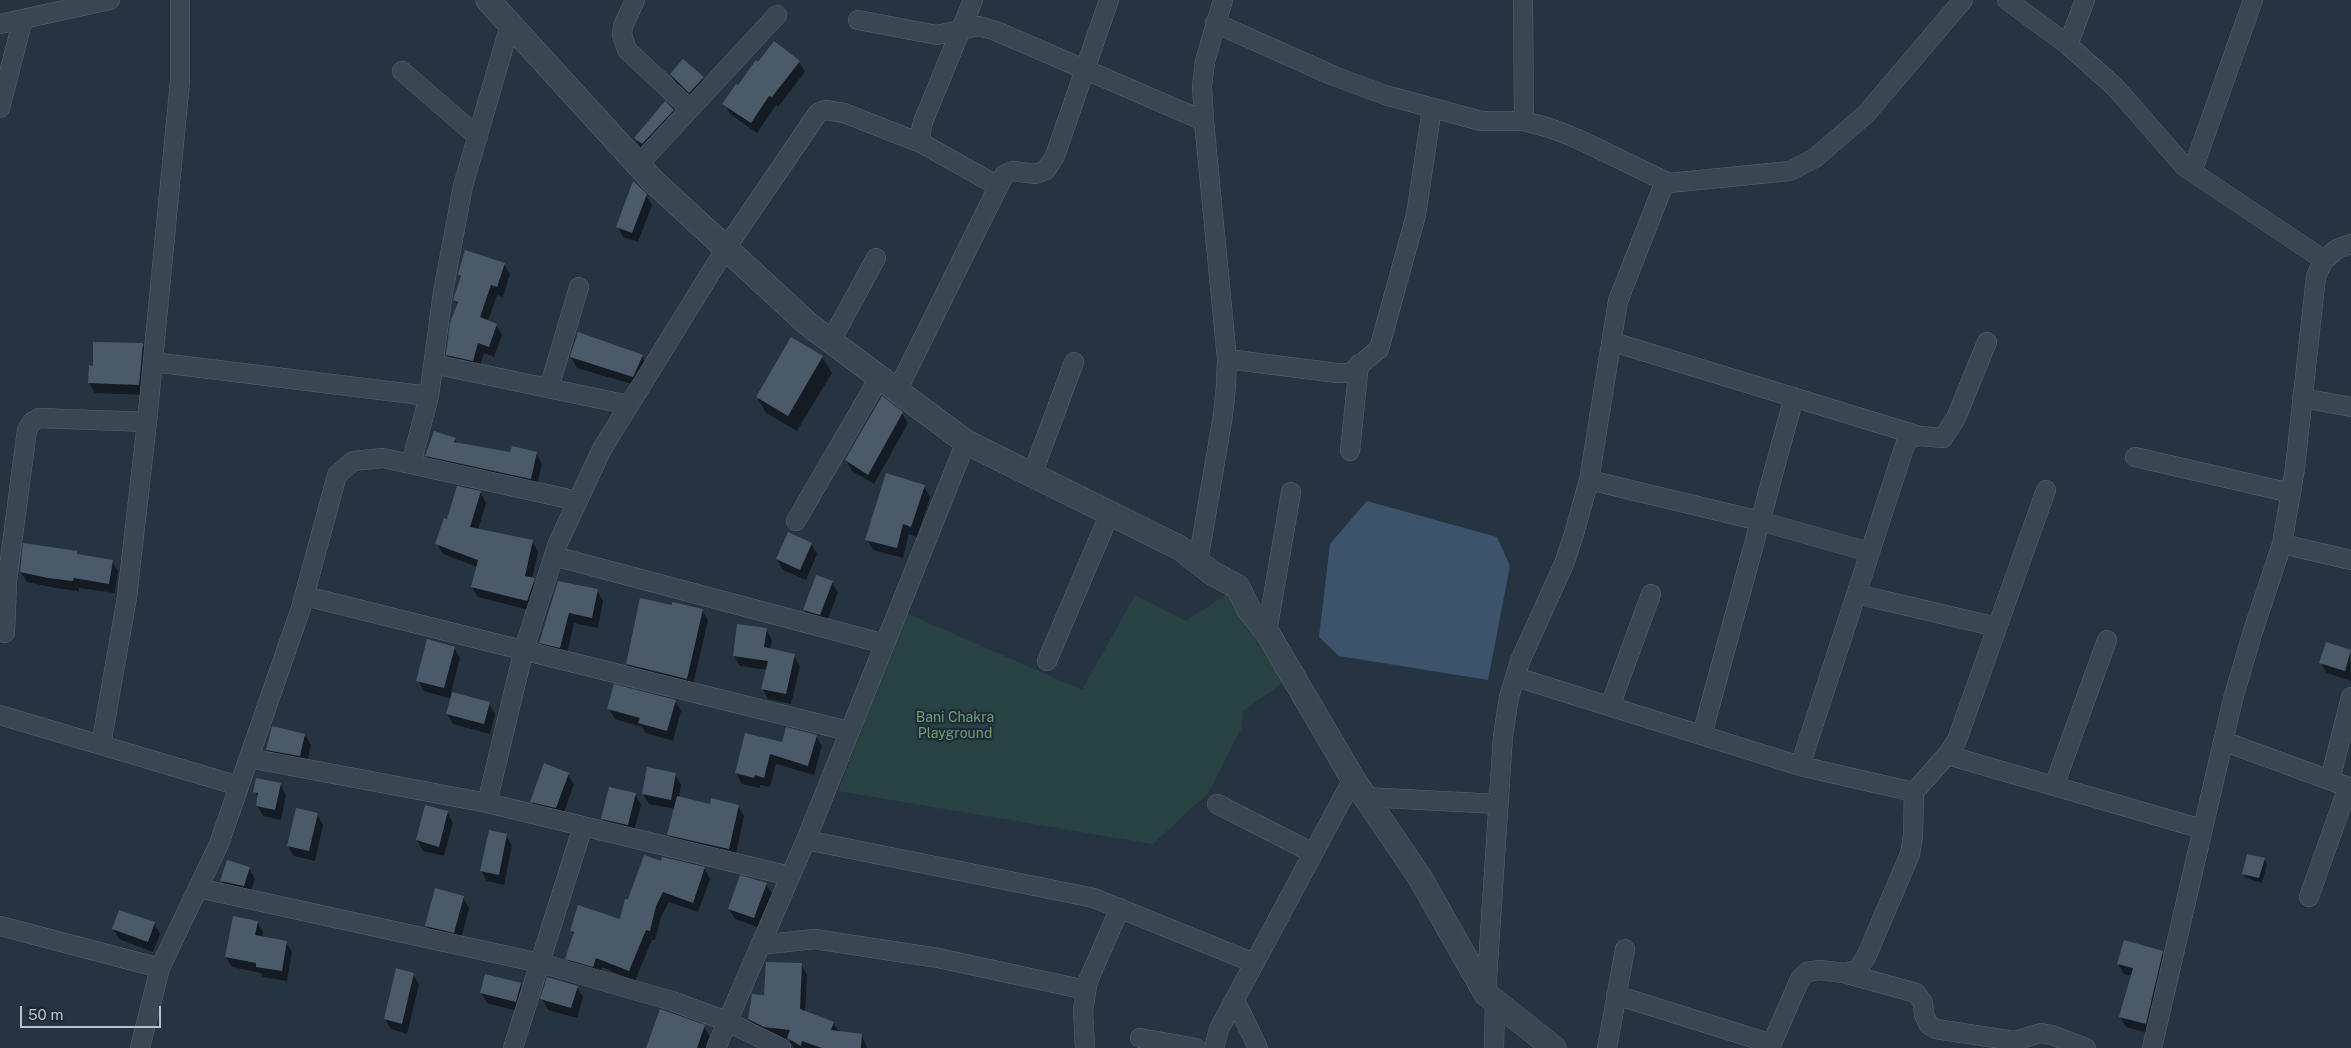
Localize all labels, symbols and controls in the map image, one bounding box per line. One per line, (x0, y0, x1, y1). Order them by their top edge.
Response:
park label: Bani Chakra Playground (916, 710, 994, 742)
scale bar (22, 996, 164, 1028)
text: 50 m (28, 1006, 63, 1023)

